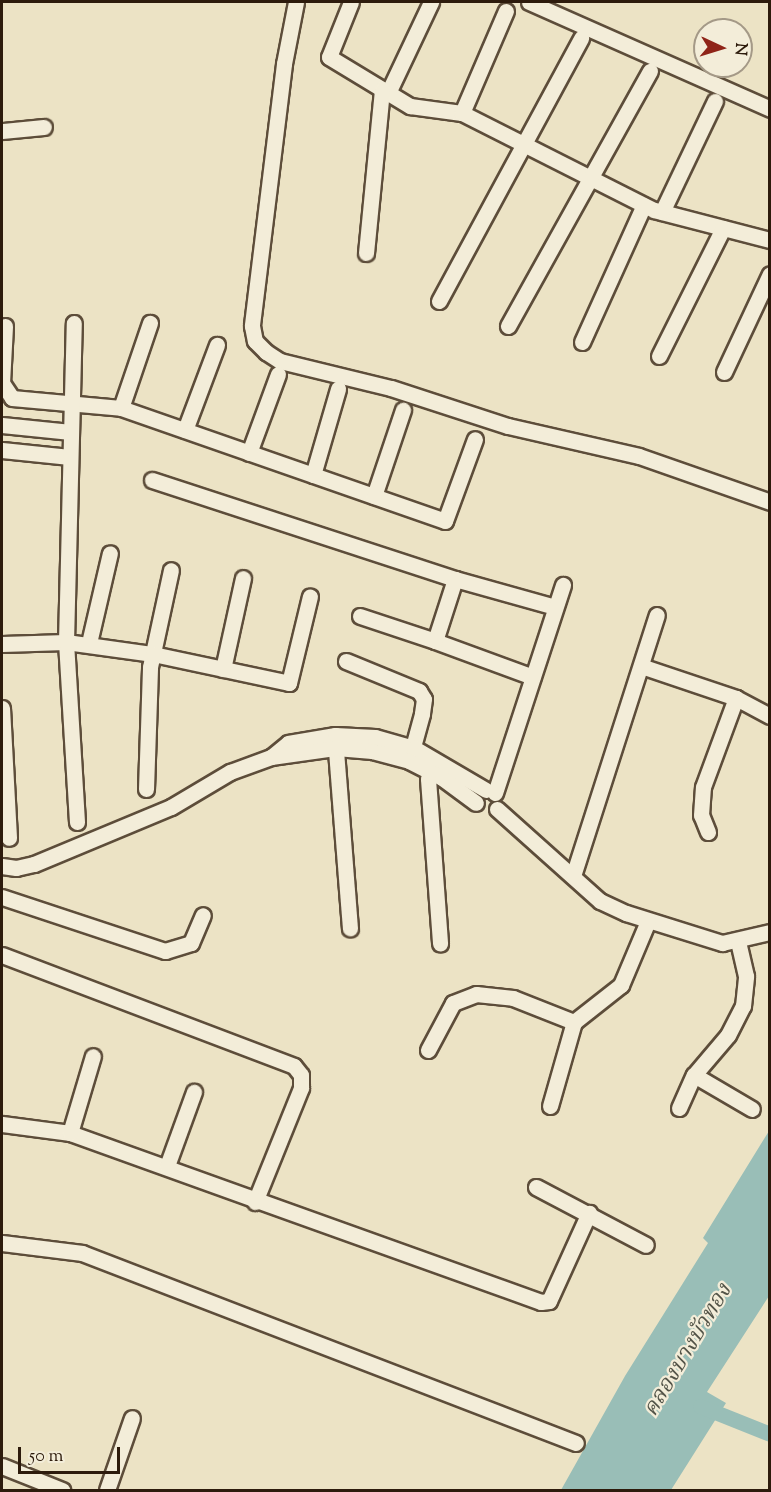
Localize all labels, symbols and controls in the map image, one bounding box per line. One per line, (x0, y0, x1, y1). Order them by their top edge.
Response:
north arrow (693, 18, 753, 78)
text: N (728, 42, 751, 56)
water label: คลองบางบัวทอง (639, 1280, 739, 1422)
scale bar (21, 1435, 123, 1473)
text: 50 m (29, 1444, 63, 1470)

